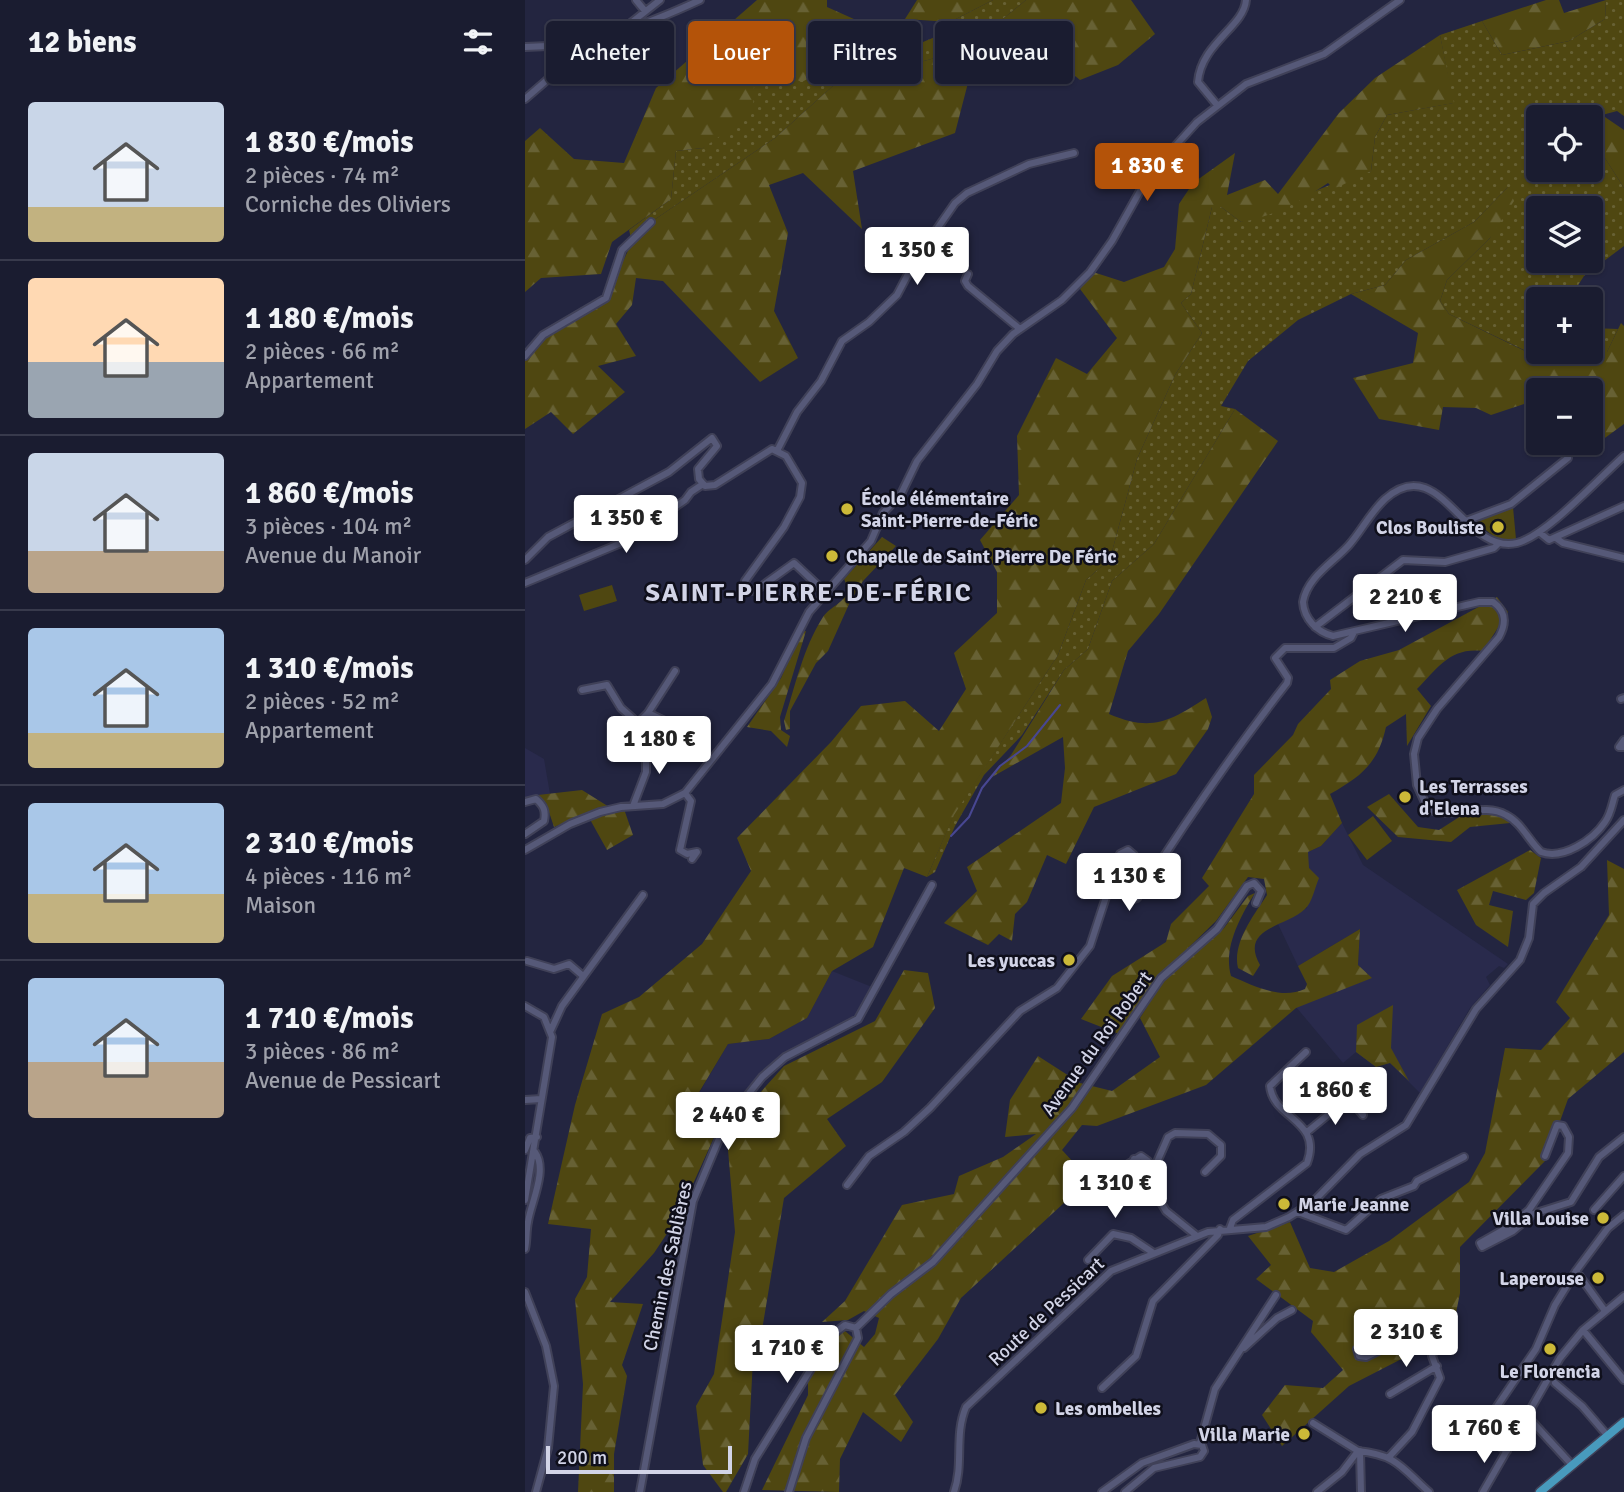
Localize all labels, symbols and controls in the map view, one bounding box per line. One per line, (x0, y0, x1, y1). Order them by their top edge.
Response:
chip: Acheter (546, 21, 674, 84)
chip: Louer (688, 21, 794, 84)
chip: Filtres (808, 21, 921, 84)
chip: Nouveau (935, 21, 1073, 84)
icon: filters (459, 23, 497, 61)
text: 12 biens (28, 24, 137, 61)
map controls (1526, 105, 1603, 455)
button: locate (1526, 105, 1603, 182)
text: 1 830 €/mois (245, 124, 414, 161)
icon: home (84, 130, 168, 214)
pin: 1 830 € (1082, 144, 1212, 203)
text: 1 830 € (1111, 151, 1183, 180)
text: 2 pièces · 74 m² (245, 161, 400, 190)
text: Corniche des Oliviers (245, 190, 451, 219)
button: layers (1526, 196, 1603, 273)
pin: 1 350 € (852, 228, 982, 287)
text: 1 350 € (881, 235, 953, 264)
button: + (1526, 287, 1603, 364)
text: 1 180 €/mois (245, 300, 414, 337)
icon: home (84, 306, 168, 390)
text: 2 pièces · 66 m² (245, 337, 400, 366)
text: Appartement (245, 366, 374, 395)
button: − (1526, 378, 1603, 455)
text: 1 860 €/mois (245, 475, 414, 512)
icon: home (84, 481, 168, 565)
place label: École élémentaire Saint-Pierre-de-Féric (861, 487, 1038, 533)
pin: 1 350 € (561, 496, 691, 555)
marker: École élémentaire Saint-Pierre-de-Féric (839, 501, 855, 517)
text: 1 350 € (590, 503, 662, 532)
text: 3 pièces · 104 m² (245, 512, 412, 541)
place label: Clos Bouliste (1376, 516, 1484, 540)
marker: Clos Bouliste (1490, 519, 1506, 535)
text: Avenue du Manoir (245, 541, 421, 570)
place label: Chapelle de Saint Pierre De Féric (846, 545, 1117, 569)
marker: Chapelle de Saint Pierre De Féric (824, 548, 840, 564)
pin: 2 210 € (1340, 574, 1470, 634)
district label: SAINT-PIERRE-DE-FÉRIC (645, 577, 973, 609)
text: 2 210 € (1369, 582, 1441, 611)
text: 1 310 €/mois (245, 650, 414, 687)
icon: home (84, 656, 168, 740)
text: 2 pièces · 52 m² (245, 687, 400, 716)
text: Appartement (245, 716, 374, 745)
pin: 1 180 € (594, 716, 724, 776)
text: 1 180 € (623, 724, 695, 753)
place label: Les Terrasses d'Elena (1419, 775, 1528, 821)
marker: Les Terrasses d'Elena (1397, 789, 1413, 805)
text: 2 310 €/mois (245, 825, 414, 862)
icon: home (84, 831, 168, 915)
pin: 1 130 € (1064, 853, 1194, 913)
text: 1 130 € (1093, 861, 1165, 890)
text: 4 pièces · 116 m² (245, 862, 412, 891)
text: Maison (245, 891, 316, 920)
place label: Les yuccas (967, 949, 1055, 973)
marker: Les yuccas (1061, 952, 1077, 968)
street label: Avenue du Roi Robert (1036, 966, 1158, 1121)
text: 1 710 €/mois (245, 1000, 414, 1037)
icon: home (84, 1006, 168, 1090)
text: 3 pièces · 86 m² (245, 1037, 400, 1066)
text: Avenue de Pessicart (245, 1066, 441, 1095)
pin: 1 860 € (1270, 1068, 1400, 1127)
text: 1 860 € (1299, 1075, 1371, 1104)
pin: 2 440 € (663, 1092, 793, 1152)
text: 2 440 € (692, 1100, 764, 1129)
pin: 1 310 € (1050, 1160, 1180, 1220)
text: 1 310 € (1079, 1168, 1151, 1197)
street label: Chemin des Sablières (638, 1179, 698, 1353)
place label: Marie Jeanne (1298, 1193, 1409, 1217)
marker: Marie Jeanne (1276, 1196, 1292, 1212)
place label: Villa Louise (1493, 1207, 1589, 1231)
marker: Villa Louise (1595, 1210, 1611, 1226)
street label: Route de Pessicart (984, 1252, 1110, 1372)
place label: Laperouse (1499, 1267, 1584, 1291)
marker: Laperouse (1590, 1270, 1606, 1286)
pin: 2 310 € (1341, 1310, 1471, 1369)
text: 2 310 € (1370, 1317, 1442, 1346)
pin: 1 710 € (722, 1326, 852, 1385)
text: 1 710 € (751, 1333, 823, 1362)
marker: Le Florencia (1542, 1341, 1558, 1357)
place label: Le Florencia (1500, 1360, 1601, 1384)
place label: Les ombelles (1055, 1397, 1161, 1421)
marker: Les ombelles (1033, 1400, 1049, 1416)
pin: 1 760 € (1419, 1406, 1549, 1465)
text: 1 760 € (1448, 1413, 1520, 1442)
place label: Villa Marie (1199, 1423, 1290, 1447)
marker: Villa Marie (1296, 1426, 1312, 1442)
scale bar (546, 1443, 731, 1475)
text: 200 m (557, 1446, 607, 1470)

